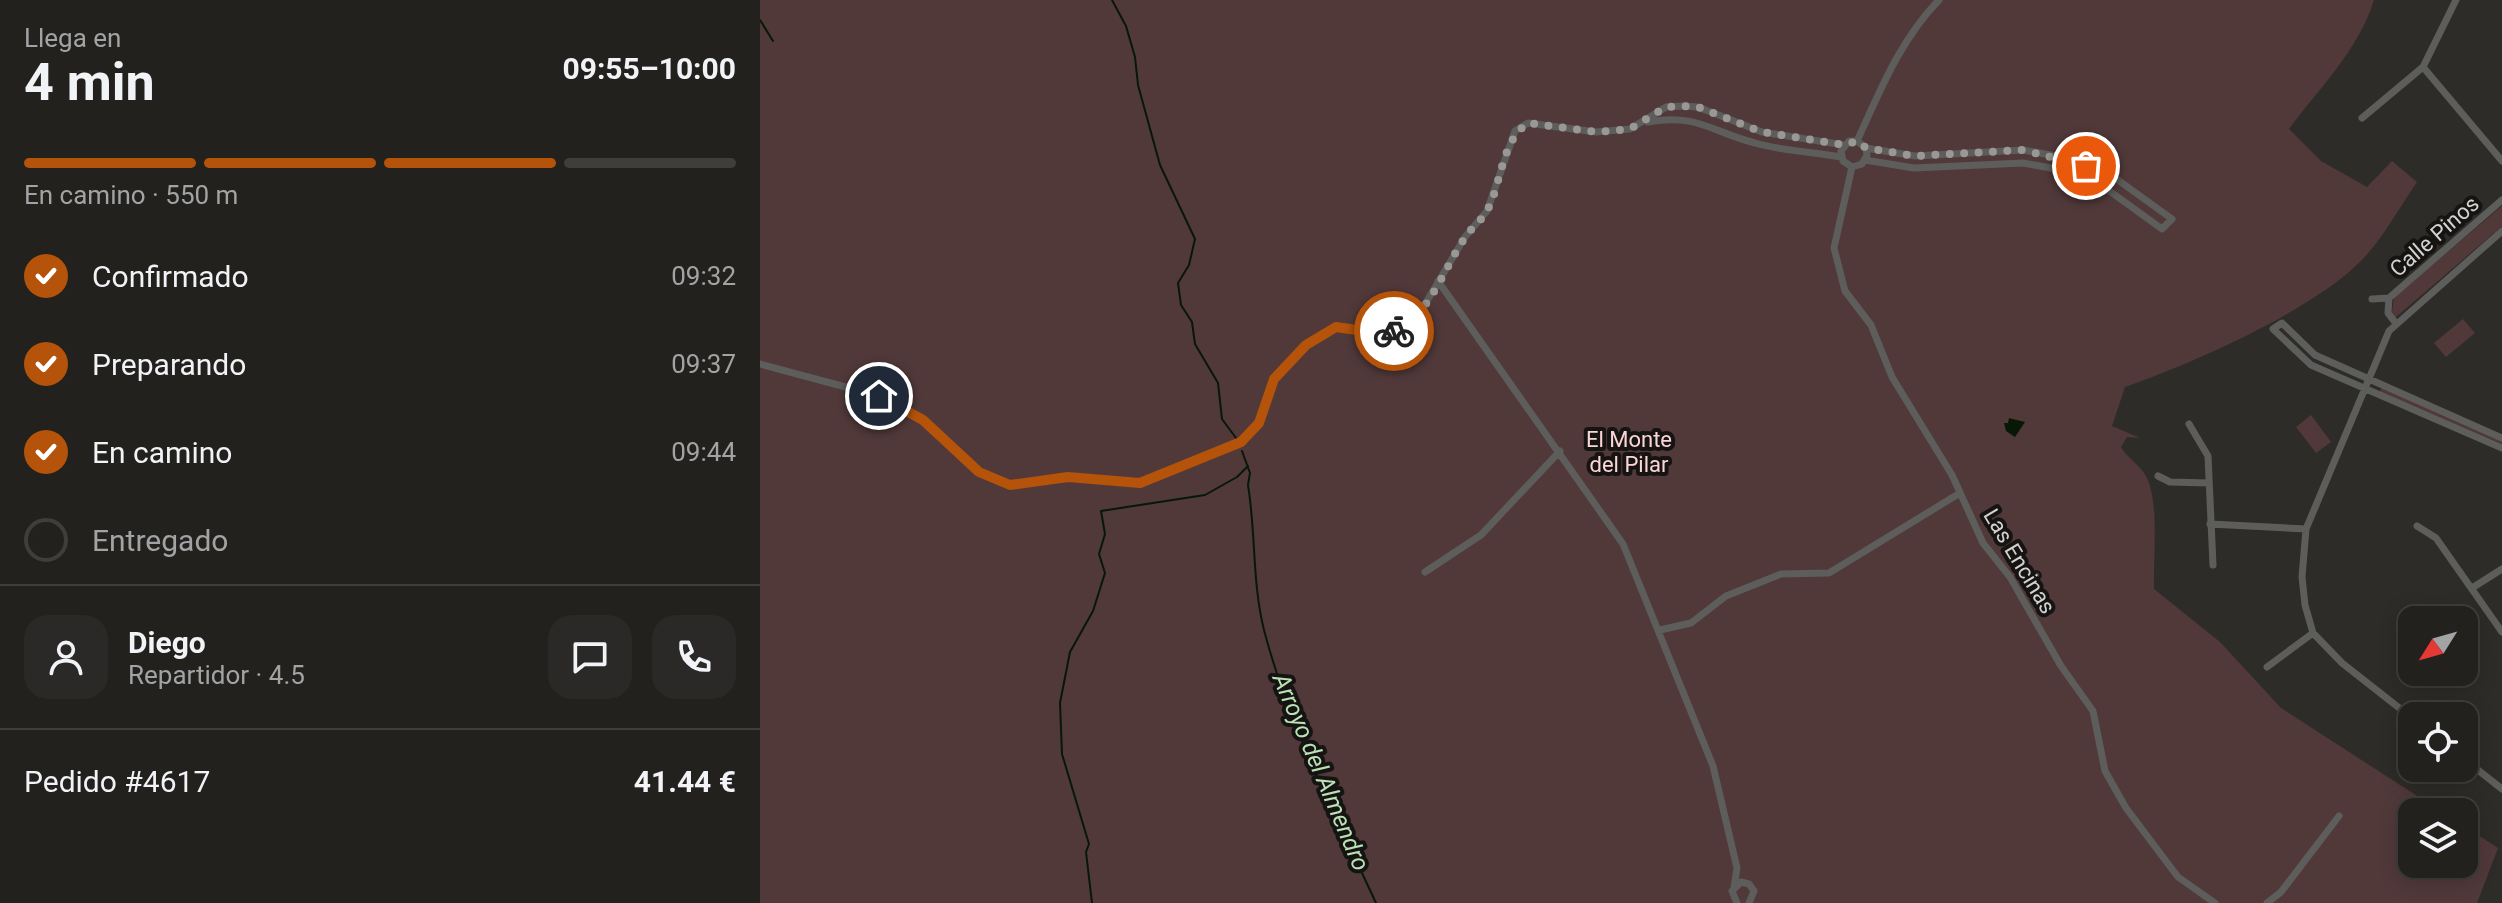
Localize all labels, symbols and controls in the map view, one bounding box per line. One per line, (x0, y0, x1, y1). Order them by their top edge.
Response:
text: Llega en (24, 23, 121, 53)
text: 09:55–10:00 (562, 51, 736, 86)
text: 4 min (24, 52, 155, 113)
pin (2052, 132, 2120, 200)
icon: bag (2064, 144, 2108, 188)
text: En camino · 550 m (24, 180, 238, 210)
street label: Calle Pinos (2385, 191, 2484, 282)
icon: check (24, 254, 68, 298)
text: Confirmado (92, 259, 249, 294)
text: 09:32 (671, 261, 736, 291)
courier (1354, 291, 1434, 371)
icon: bike (1372, 309, 1416, 353)
icon: check (24, 342, 68, 386)
text: Preparando (92, 347, 246, 382)
text: 09:37 (671, 349, 736, 379)
pin (845, 362, 913, 430)
icon: home (857, 374, 901, 418)
park label: El Monte del Pilar (1586, 427, 1672, 477)
icon: check (24, 430, 68, 474)
text: En camino (92, 435, 232, 470)
text: 09:44 (671, 437, 736, 467)
street label: Las Encinas (1979, 504, 2061, 618)
text: Entregado (92, 523, 228, 558)
north arrow (2398, 606, 2478, 686)
map controls (2398, 606, 2478, 878)
button: person (24, 615, 108, 699)
button: chat (548, 615, 632, 699)
button: phone (652, 615, 736, 699)
text: Diego (128, 625, 206, 660)
text: Repartidor · 4.5 (128, 660, 305, 690)
water label: Arroyo del Almendro (1266, 668, 1375, 875)
button: locate (2398, 702, 2478, 782)
text: Pedido #4617 (24, 764, 210, 799)
text: 41.44 € (634, 764, 736, 799)
button: layers (2398, 798, 2478, 878)

